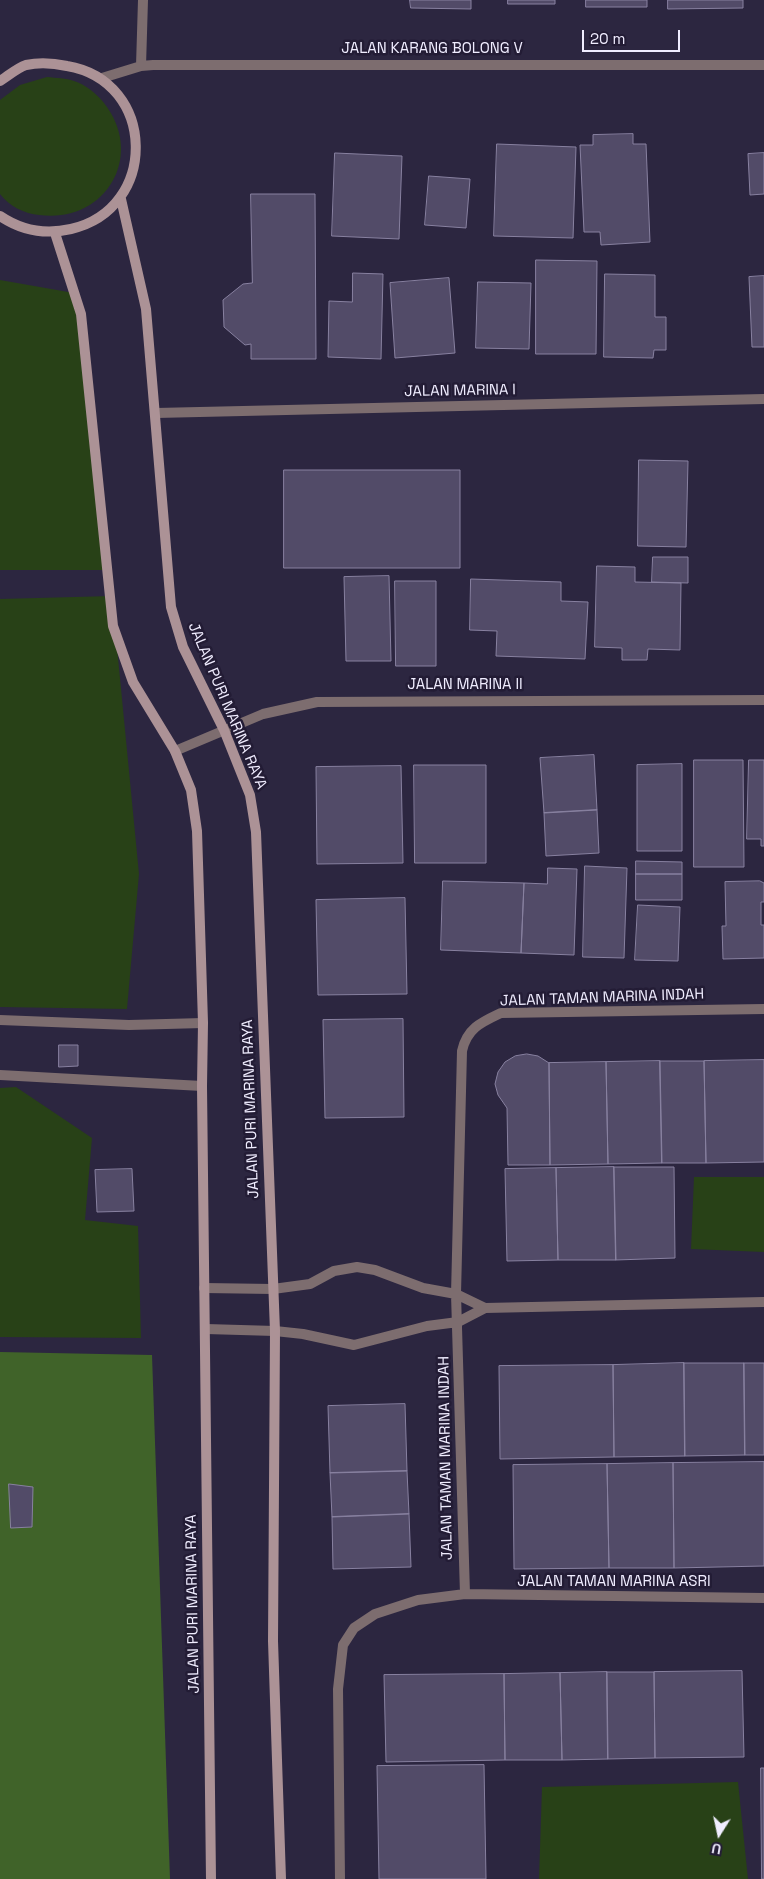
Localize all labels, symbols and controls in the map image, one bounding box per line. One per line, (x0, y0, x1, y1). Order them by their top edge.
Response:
scale bar (584, 20, 682, 52)
text: 20 m (590, 29, 625, 48)
street label: JALAN KARANG BOLONG V (341, 40, 523, 58)
street label: JALAN MARINA I (404, 381, 516, 401)
street label: JALAN PURI MARINA RAYA (184, 620, 270, 792)
street label: JALAN MARINA II (407, 676, 523, 694)
street label: JALAN TAMAN MARINA INDAH (500, 985, 704, 1011)
street label: JALAN PURI MARINA RAYA (239, 1019, 263, 1199)
street label: JALAN TAMAN MARINA INDAH (435, 1356, 457, 1560)
street label: JALAN PURI MARINA RAYA (182, 1514, 204, 1694)
street label: JALAN TAMAN MARINA ASRI (517, 1573, 711, 1591)
north arrow (694, 1809, 744, 1859)
text: U (710, 1839, 723, 1858)

